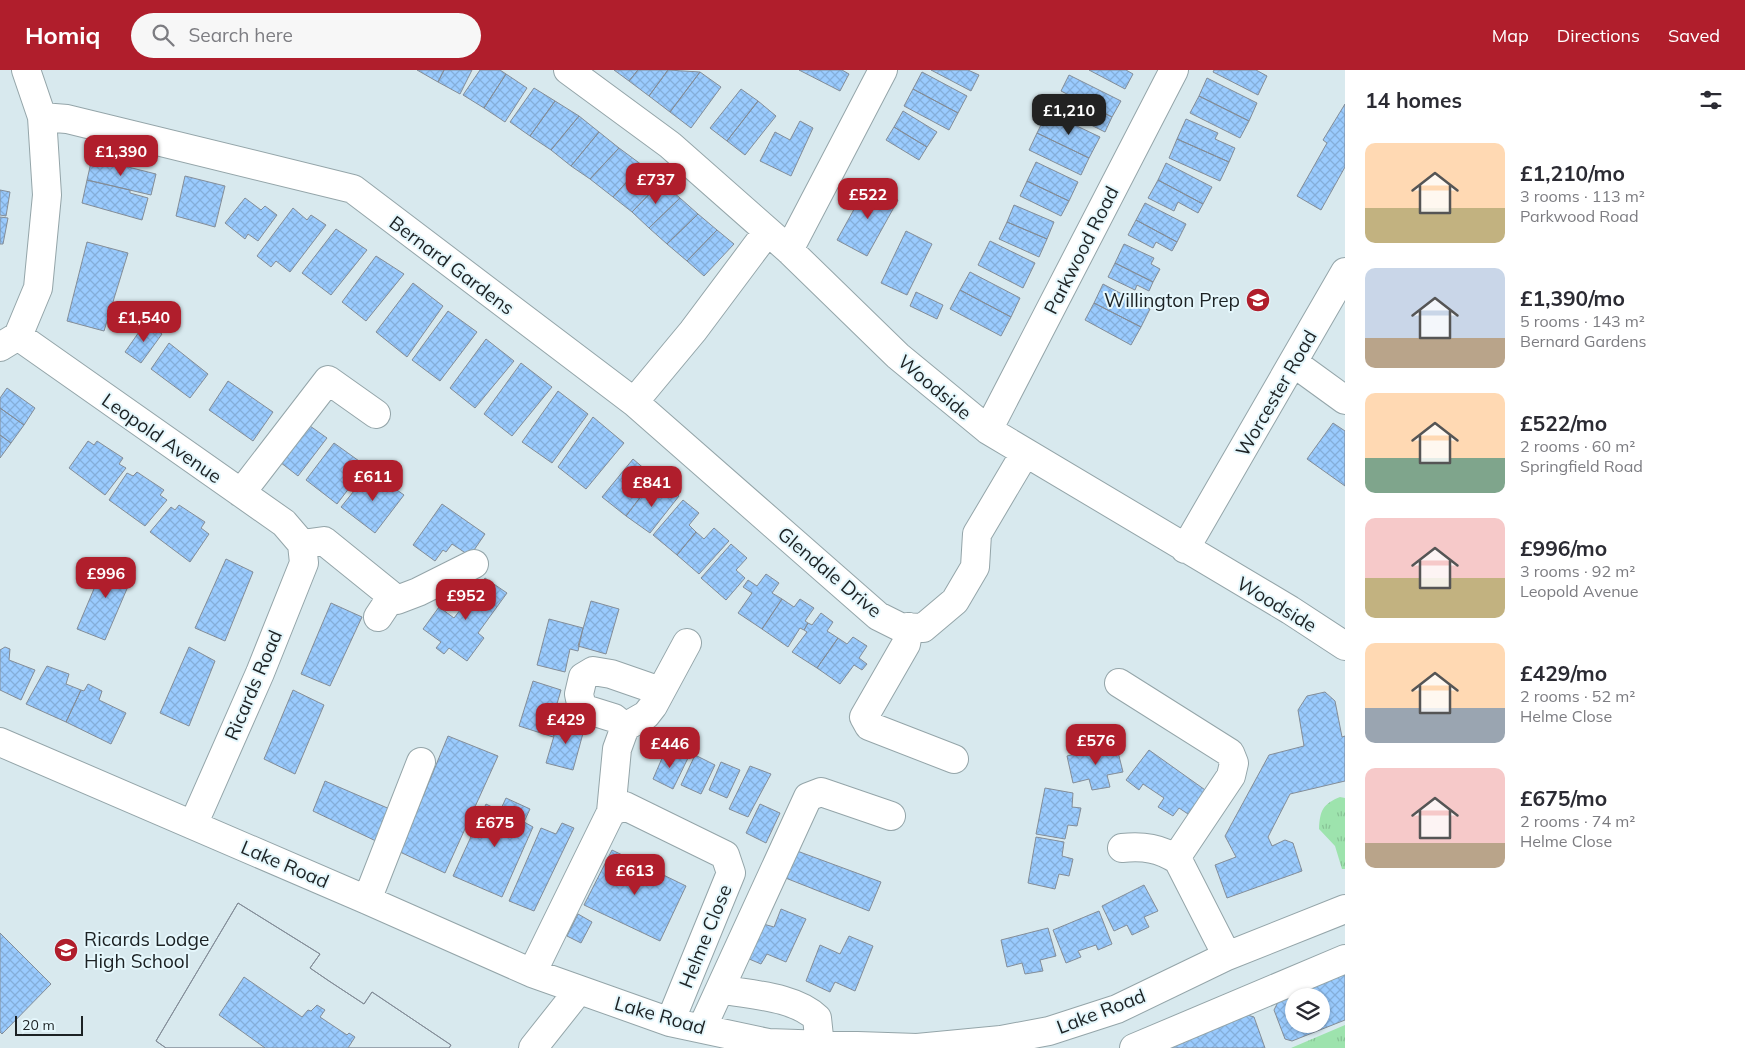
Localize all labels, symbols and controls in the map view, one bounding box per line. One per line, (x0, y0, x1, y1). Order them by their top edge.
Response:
search box (131, 13, 481, 58)
text: Homiq (25, 20, 101, 50)
icon: search (149, 21, 177, 49)
text: Search here (189, 23, 293, 47)
text: Map (1492, 24, 1529, 47)
text: Directions (1557, 24, 1640, 47)
text: Saved (1668, 24, 1720, 47)
icon: filters (1697, 86, 1725, 114)
text: 14 homes (1365, 87, 1462, 113)
pin: £1,210 (1028, 93, 1110, 136)
text: £1,210 (1043, 100, 1095, 120)
pin: £1,390 (80, 134, 162, 177)
text: £1,390 (95, 141, 147, 161)
text: £1,210/mo (1520, 160, 1625, 186)
pin: £737 (626, 162, 686, 205)
icon: home (1405, 163, 1465, 223)
text: £737 (637, 169, 675, 189)
pin: £522 (838, 178, 898, 220)
street label: Parkwood Road (1038, 182, 1124, 318)
text: £522 (849, 184, 887, 204)
text: 3 rooms · 113 m² (1520, 186, 1645, 206)
text: Parkwood Road (1520, 206, 1638, 226)
street label: Bernard Gardens (385, 210, 519, 320)
text: £1,390/mo (1520, 285, 1625, 311)
school or university icon: Willington Prep (1245, 287, 1271, 313)
place label: Willington Prep (1104, 288, 1240, 312)
icon: home (1405, 288, 1465, 348)
pin: £1,540 (103, 300, 185, 343)
text: £1,540 (118, 307, 170, 327)
text: 5 rooms · 143 m² (1520, 311, 1645, 331)
street label: Worcester Road (1230, 326, 1322, 460)
text: Bernard Gardens (1520, 331, 1646, 351)
street label: Woodside (893, 349, 977, 425)
street label: Leopold Avenue (97, 388, 227, 488)
text: £522/mo (1520, 410, 1607, 436)
icon: home (1405, 413, 1465, 473)
text: 2 rooms · 60 m² (1520, 436, 1635, 456)
text: Springfield Road (1520, 456, 1643, 476)
pin: £611 (343, 460, 403, 502)
text: £611 (354, 466, 392, 486)
pin: £841 (622, 466, 682, 508)
text: £841 (633, 472, 671, 492)
street label: Glendale Drive (773, 522, 887, 622)
text: £996/mo (1520, 535, 1607, 561)
icon: home (1405, 538, 1465, 598)
pin: £996 (76, 556, 136, 599)
text: 3 rooms · 92 m² (1520, 561, 1635, 581)
text: £996 (87, 563, 125, 583)
street label: Woodside (1233, 571, 1321, 637)
pin: £952 (436, 578, 496, 621)
text: Leopold Avenue (1520, 581, 1639, 601)
text: £952 (447, 585, 485, 605)
street label: Ricards Road (219, 626, 287, 744)
text: £429/mo (1520, 660, 1607, 686)
icon: home (1405, 663, 1465, 723)
text: 2 rooms · 52 m² (1520, 686, 1635, 706)
pin: £429 (536, 702, 596, 745)
text: Helme Close (1520, 706, 1612, 726)
text: £429 (547, 709, 585, 729)
pin: £576 (1066, 724, 1126, 766)
pin: £446 (640, 726, 700, 769)
text: £576 (1077, 730, 1115, 750)
text: £446 (651, 733, 689, 753)
text: £675/mo (1520, 785, 1607, 811)
icon: home (1405, 788, 1465, 848)
pin: £675 (465, 806, 525, 848)
text: 2 rooms · 74 m² (1520, 811, 1635, 831)
text: £675 (476, 812, 514, 832)
text: Helme Close (1520, 831, 1612, 851)
street label: Lake Road (237, 835, 333, 893)
pin: £613 (605, 854, 665, 896)
text: £613 (616, 860, 654, 880)
street label: Helme Close (673, 881, 737, 991)
place label: Ricards Lodge High School (84, 927, 209, 973)
school or university icon: Ricards Lodge High School (53, 937, 79, 963)
street label: Lake Road (1053, 983, 1149, 1039)
map controls (1285, 988, 1330, 1033)
button: layers (1285, 988, 1330, 1033)
street label: Lake Road (612, 991, 708, 1039)
scale bar (15, 1013, 82, 1036)
text: 20 m (22, 1016, 55, 1034)

